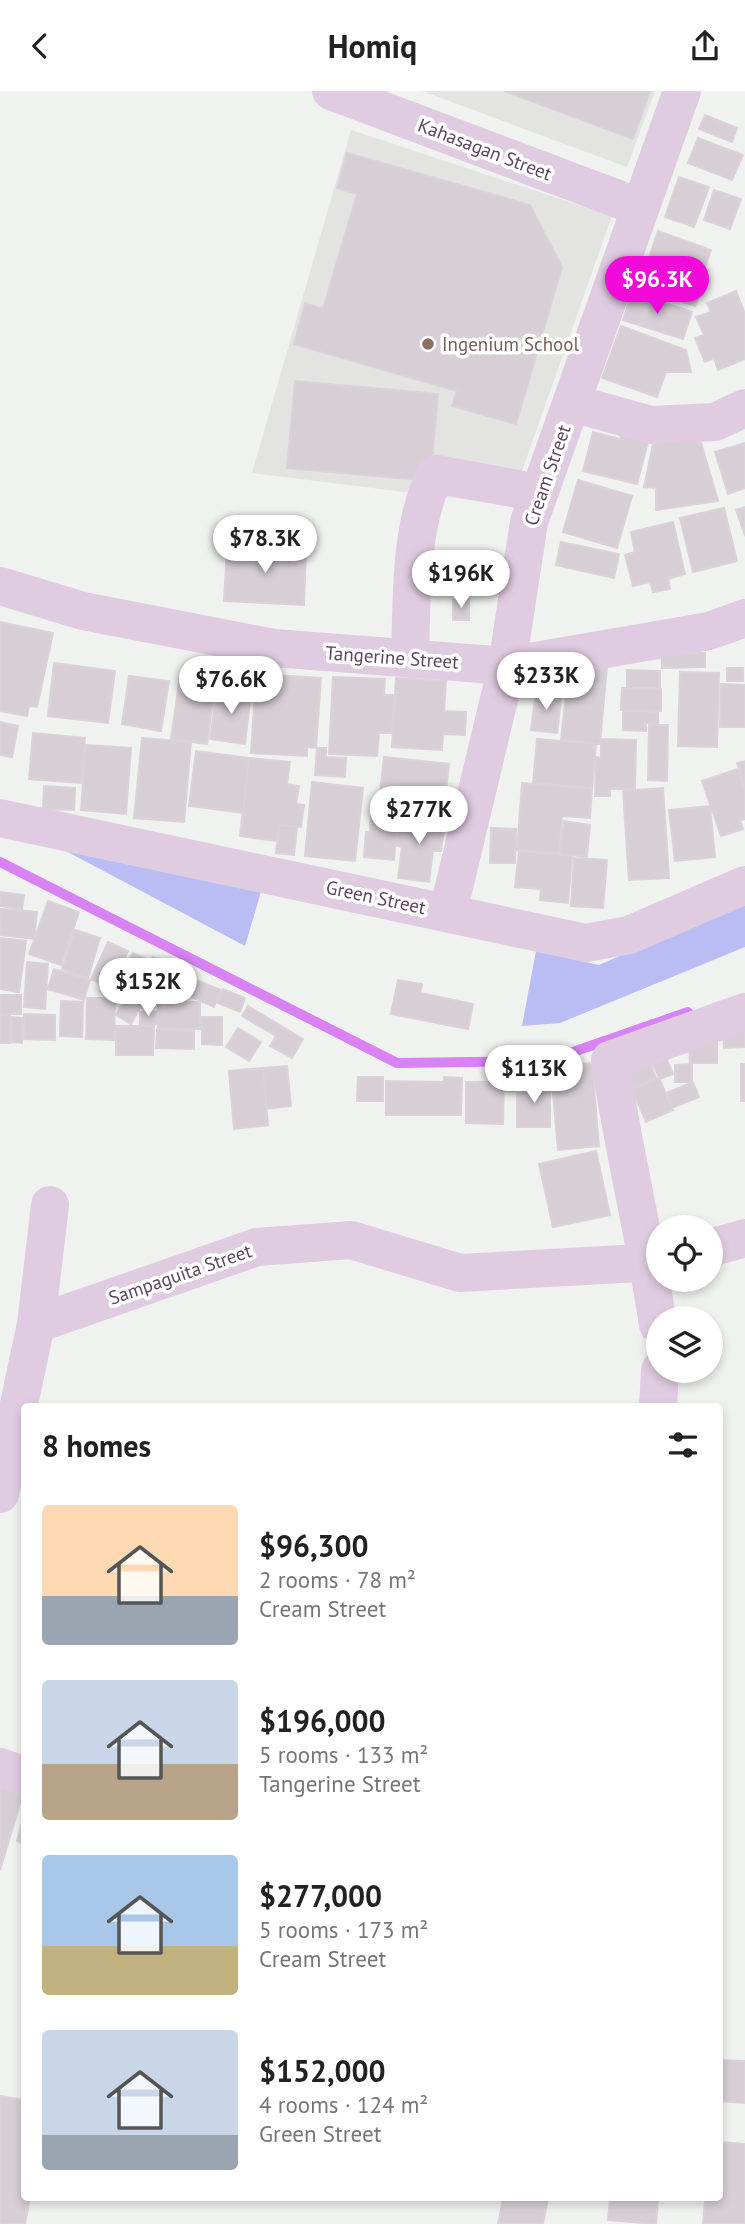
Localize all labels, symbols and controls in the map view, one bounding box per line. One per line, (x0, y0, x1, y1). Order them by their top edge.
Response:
text: Homiq (328, 25, 417, 67)
icon: back (21, 27, 59, 65)
icon: share (686, 27, 724, 65)
street label: Kahasagan Street (415, 112, 556, 186)
pin: $96.3K (600, 257, 714, 316)
text: $96.3K (621, 264, 693, 293)
place label: Ingenium School (442, 332, 579, 356)
marker: Ingenium School (420, 336, 436, 352)
street label: Cream Street (519, 421, 576, 529)
pin: $78.3K (208, 515, 322, 575)
text: $78.3K (229, 523, 301, 552)
pin: $196K (412, 551, 510, 610)
text: $196K (428, 558, 494, 587)
street label: Tangerine Street (325, 640, 460, 674)
pin: $233K (497, 653, 595, 712)
pin: $76.6K (174, 657, 288, 716)
text: $233K (513, 660, 579, 689)
text: $76.6K (195, 664, 267, 693)
pin: $277K (370, 787, 468, 846)
text: $277K (386, 794, 452, 823)
street label: Green Street (324, 875, 429, 919)
pin: $152K (99, 958, 197, 1018)
text: $152K (115, 966, 181, 995)
pin: $113K (485, 1045, 583, 1105)
text: $113K (501, 1053, 567, 1082)
map controls (646, 1215, 723, 1383)
button: locate (646, 1215, 723, 1292)
street label: Sampaguita Street (105, 1238, 255, 1310)
button: layers (646, 1306, 723, 1383)
text: 8 homes (42, 1426, 151, 1465)
icon: filters (664, 1426, 702, 1464)
text: $96,300 (259, 1526, 369, 1565)
icon: home (98, 1533, 182, 1617)
text: 2 rooms · 78 m² (259, 1565, 416, 1594)
text: Cream Street (259, 1594, 386, 1623)
text: $196,000 (259, 1701, 386, 1740)
icon: home (98, 1708, 182, 1792)
text: 5 rooms · 133 m² (259, 1740, 428, 1769)
text: Tangerine Street (259, 1769, 421, 1798)
text: $277,000 (259, 1876, 382, 1915)
icon: home (98, 1883, 182, 1967)
text: 5 rooms · 173 m² (259, 1915, 428, 1944)
text: Cream Street (259, 1944, 386, 1973)
text: $152,000 (259, 2051, 386, 2090)
icon: home (98, 2058, 182, 2142)
text: 4 rooms · 124 m² (259, 2090, 428, 2119)
text: Green Street (259, 2119, 381, 2148)

